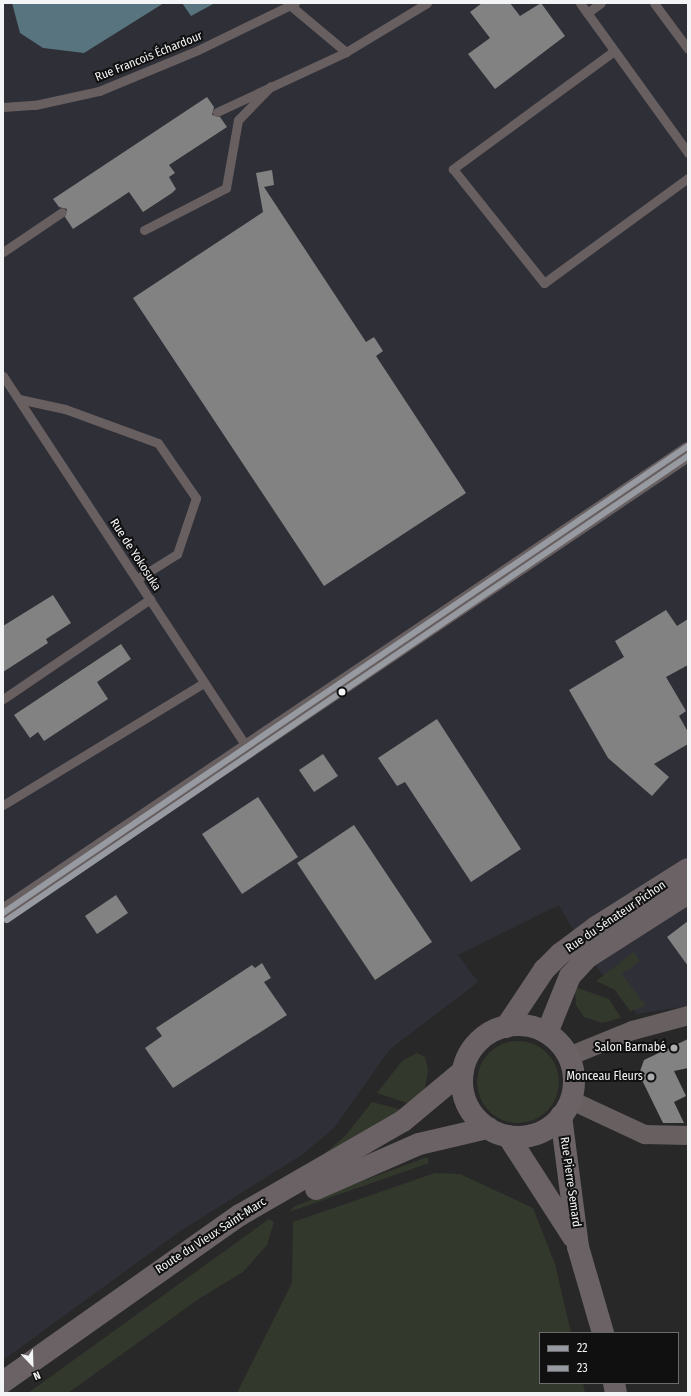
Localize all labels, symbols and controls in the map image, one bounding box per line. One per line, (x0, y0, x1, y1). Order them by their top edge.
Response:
street label: Rue Francois Échardour (93, 29, 205, 85)
street label: Rue de Yokosuka (106, 516, 164, 594)
unlabelled marker (337, 687, 347, 697)
street label: Rue du Sénateur Pichon (563, 878, 669, 956)
place label: Salon Barnabé (595, 1041, 666, 1055)
marker: Salon Barnabé (669, 1043, 679, 1053)
place label: Monceau Fleurs (567, 1070, 643, 1084)
marker: Monceau Fleurs (646, 1072, 656, 1082)
street label: Rue Pierre Semard (557, 1136, 583, 1228)
street label: Route du Vieux Saint-Marc (153, 1195, 269, 1277)
legend (539, 1332, 679, 1384)
text: 22 (577, 1341, 588, 1355)
north arrow (12, 1344, 52, 1384)
text: 23 (577, 1361, 588, 1375)
text: N (31, 1368, 42, 1383)

